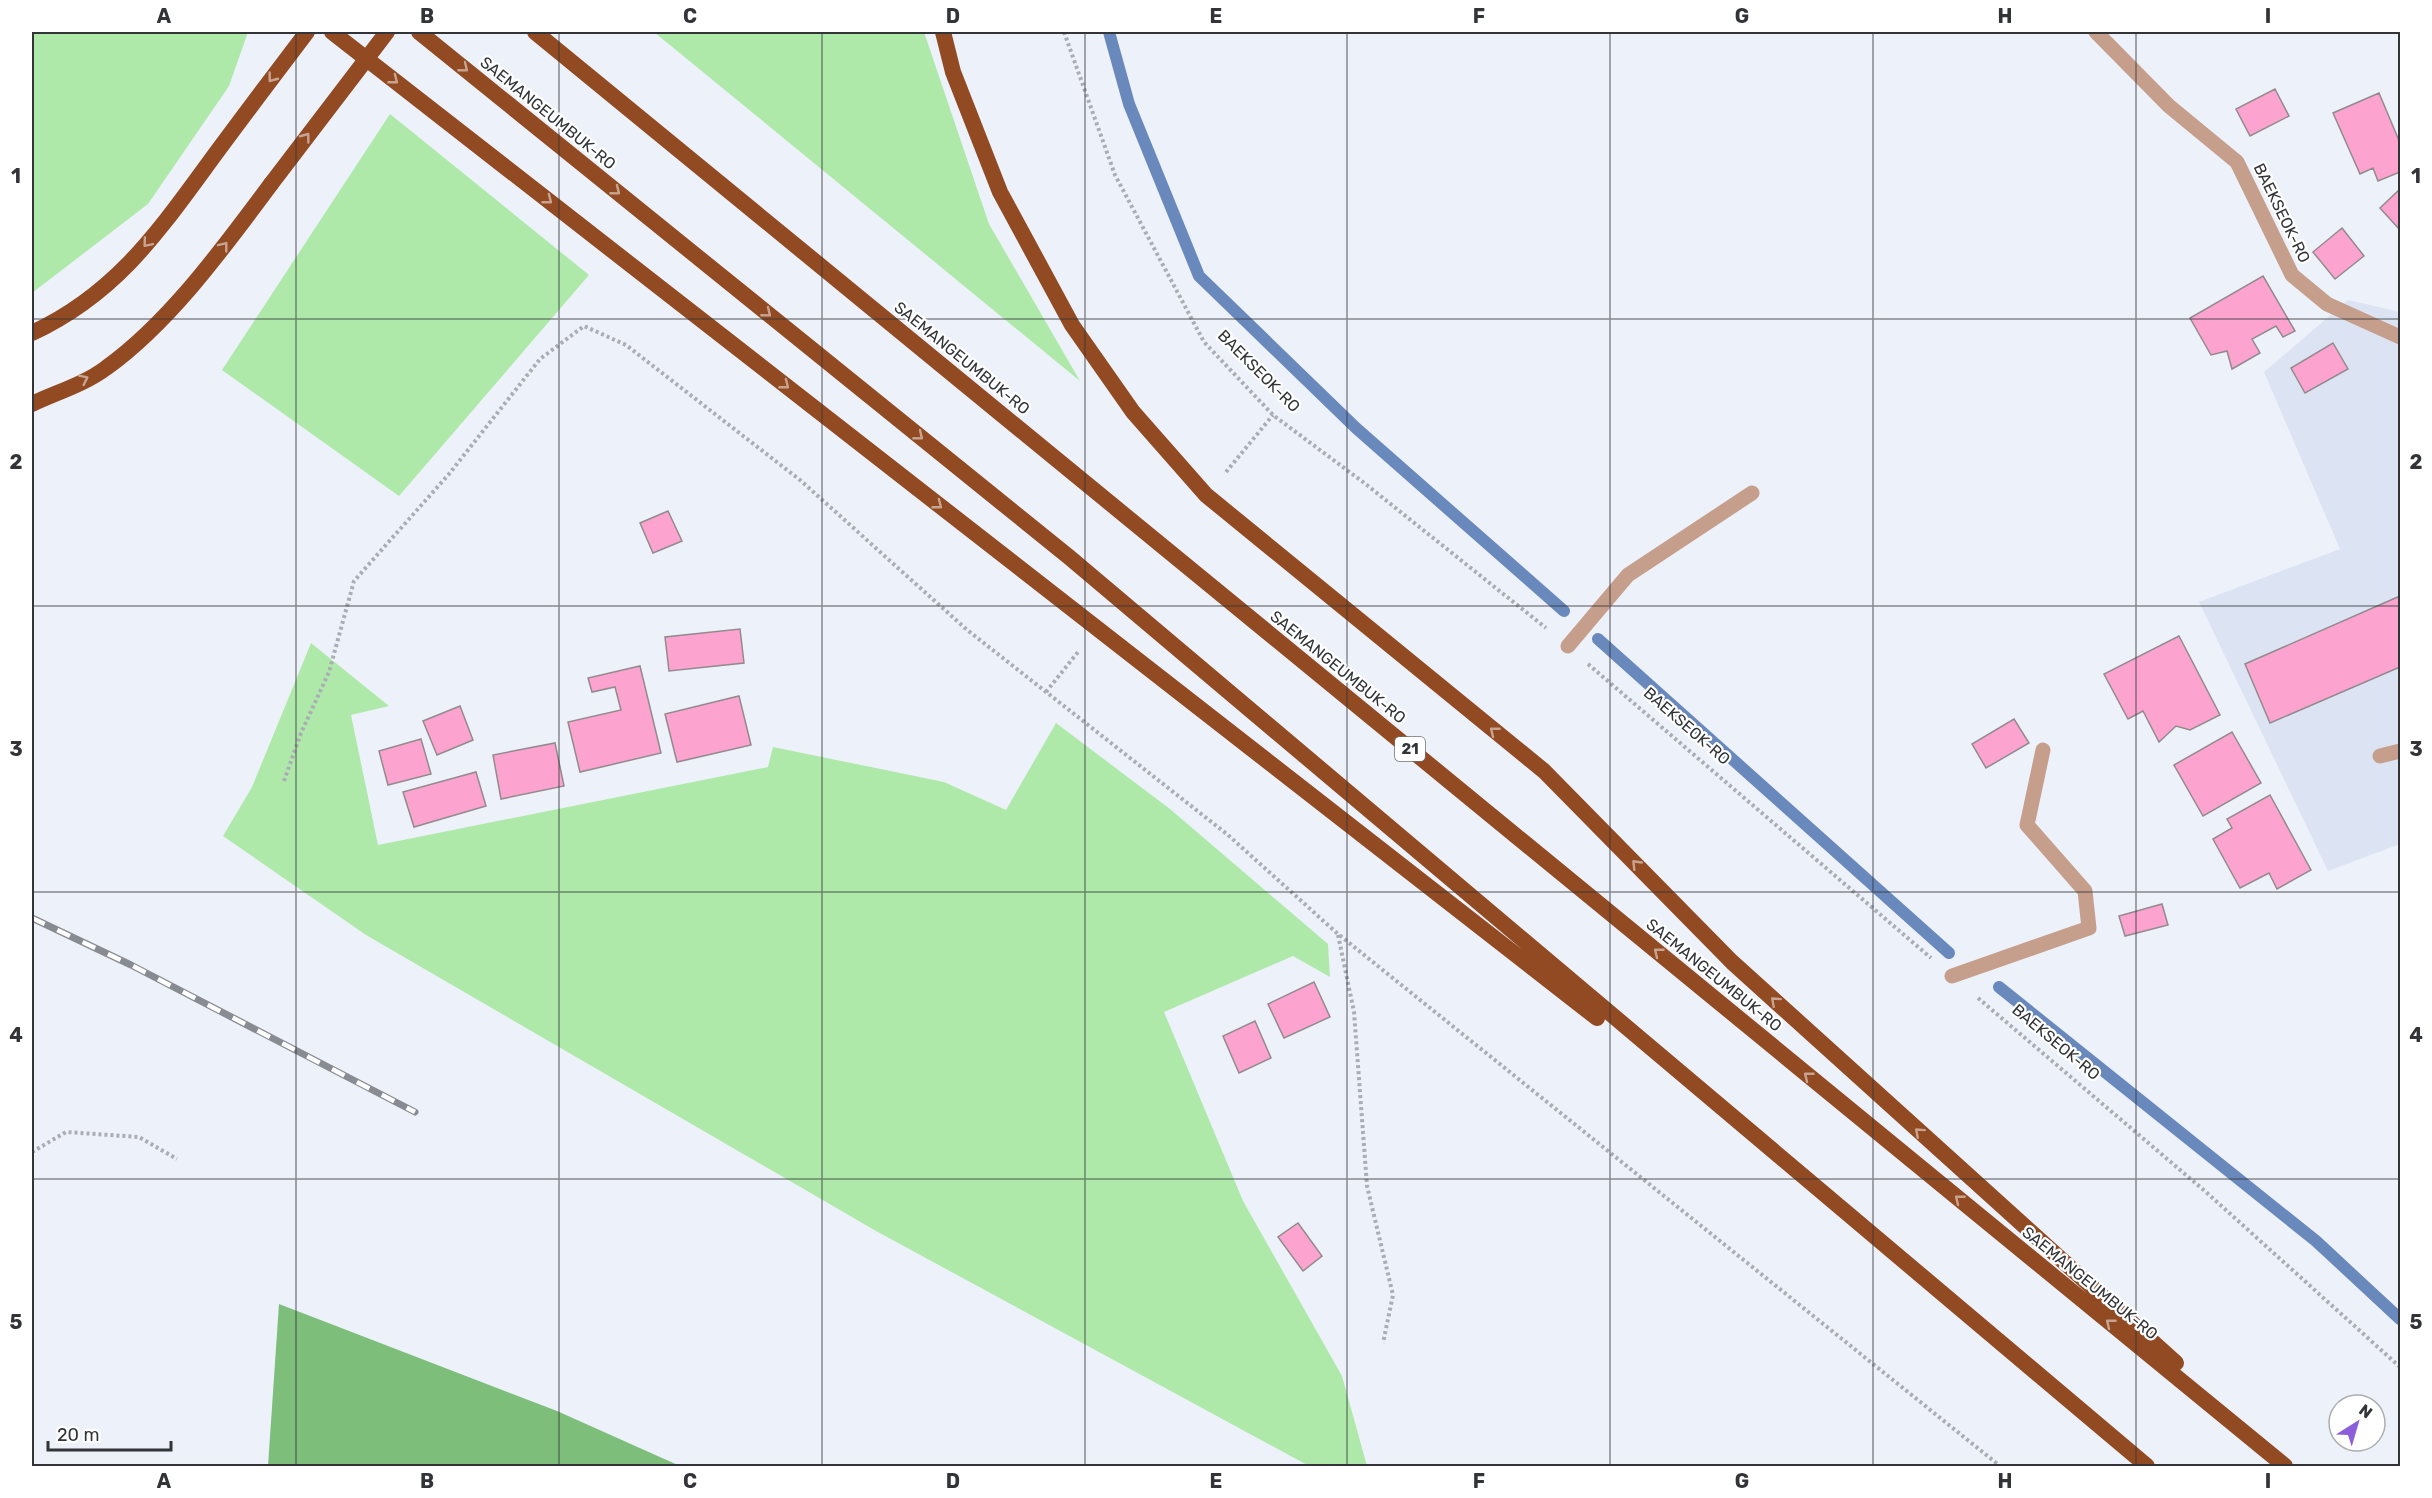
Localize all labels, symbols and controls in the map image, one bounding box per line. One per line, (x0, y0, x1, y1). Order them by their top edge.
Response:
text: A (157, 4, 172, 28)
text: B (420, 4, 434, 28)
text: C (683, 4, 697, 28)
text: D (946, 4, 960, 28)
text: E (1210, 4, 1222, 28)
text: F (1473, 4, 1485, 28)
text: G (1735, 4, 1749, 28)
text: H (1998, 4, 2012, 28)
text: I (2265, 4, 2271, 28)
street label: SAEMANGEUMBUK-RO (476, 53, 620, 173)
one-way arrow (457, 61, 468, 72)
one-way arrow (268, 72, 279, 83)
one-way arrow (388, 73, 399, 84)
one-way arrow (299, 133, 310, 144)
street label: BAEKSEOK-RO (2250, 160, 2314, 266)
text: 1 (11, 164, 21, 188)
text: 1 (2411, 164, 2421, 188)
one-way arrow (609, 183, 620, 194)
one-way arrow (541, 193, 552, 204)
one-way arrow (144, 236, 155, 247)
one-way arrow (217, 242, 228, 253)
street label: SAEMANGEUMBUK-RO (890, 298, 1034, 418)
one-way arrow (761, 306, 772, 317)
street label: BAEKSEOK-RO (1214, 326, 1304, 416)
one-way arrow (78, 375, 89, 387)
one-way arrow (778, 377, 789, 388)
one-way arrow (912, 429, 923, 440)
text: 2 (10, 450, 23, 474)
text: 2 (2410, 450, 2423, 474)
one-way arrow (932, 497, 943, 508)
street label: SAEMANGEUMBUK-RO (1266, 607, 1410, 727)
street label: BAEKSEOK-RO (1640, 683, 1734, 769)
one-way arrow (1490, 727, 1501, 738)
text: 3 (9, 737, 23, 761)
road number: 21 (1395, 737, 1425, 761)
text: 3 (2409, 737, 2423, 761)
one-way arrow (1632, 861, 1643, 872)
street label: SAEMANGEUMBUK-RO (1642, 915, 1786, 1035)
one-way arrow (1653, 948, 1664, 959)
one-way arrow (1771, 997, 1781, 1008)
street label: BAEKSEOK-RO (2008, 1000, 2104, 1084)
text: 4 (9, 1023, 23, 1047)
text: 4 (2409, 1023, 2423, 1047)
one-way arrow (1804, 1072, 1815, 1083)
one-way arrow (1916, 1128, 1926, 1139)
one-way arrow (1955, 1196, 1966, 1207)
street label: SAEMANGEUMBUK-RO (2018, 1223, 2162, 1343)
text: 5 (10, 1310, 23, 1334)
text: 5 (2410, 1310, 2423, 1334)
one-way arrow (2106, 1319, 2117, 1330)
north arrow (2327, 1393, 2387, 1453)
text: N (2355, 1400, 2376, 1422)
scale bar (48, 1414, 171, 1452)
text: 20 m (57, 1424, 99, 1446)
text: A (157, 1469, 172, 1493)
text: B (420, 1469, 434, 1493)
text: C (683, 1469, 697, 1493)
text: D (946, 1469, 960, 1493)
text: E (1210, 1469, 1222, 1493)
text: F (1473, 1469, 1485, 1493)
text: G (1735, 1469, 1749, 1493)
text: H (1998, 1469, 2012, 1493)
text: I (2265, 1469, 2271, 1493)

